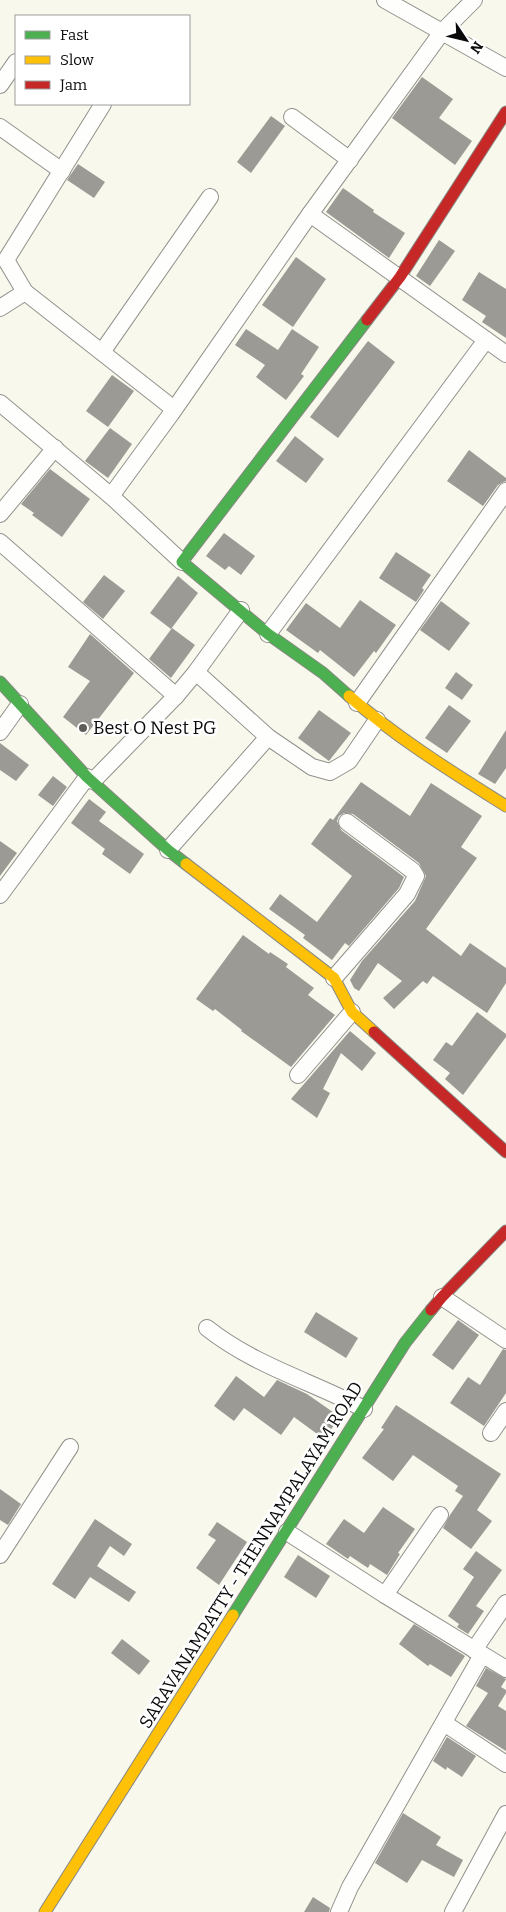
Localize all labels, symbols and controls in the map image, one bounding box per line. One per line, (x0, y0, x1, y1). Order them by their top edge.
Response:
legend (15, 15, 190, 105)
north arrow (441, 15, 491, 65)
text: Fast (60, 26, 89, 44)
text: N (466, 38, 486, 57)
text: Slow (60, 51, 95, 69)
text: Jam (59, 76, 88, 94)
place label: Best O Nest PG (93, 717, 216, 739)
marker: Best O Nest PG (77, 722, 89, 734)
street label: SARAVANAMPATTY - THENNAMPALAYAM ROAD (134, 1378, 368, 1732)

